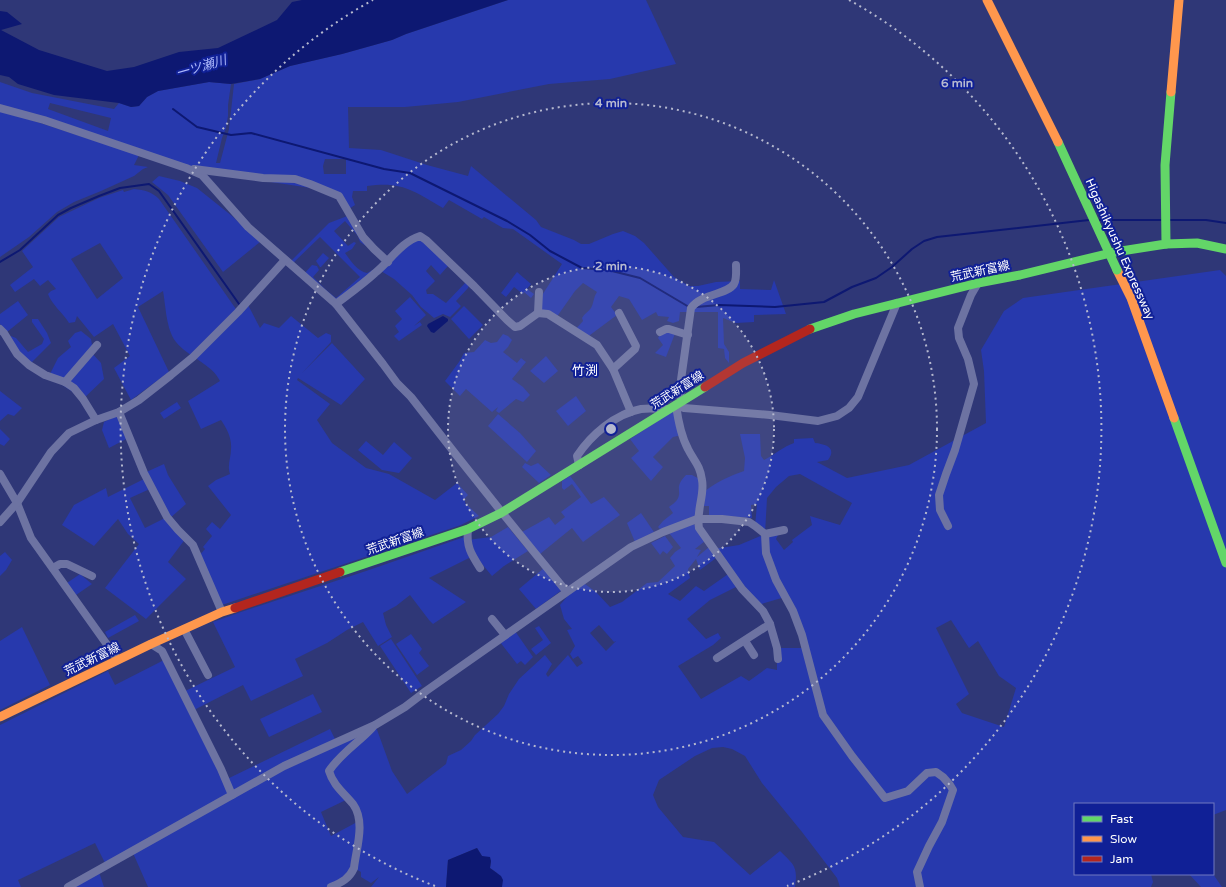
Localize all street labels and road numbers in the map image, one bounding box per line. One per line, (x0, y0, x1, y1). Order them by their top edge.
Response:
street label: Higashikyushu Expressway (1082, 176, 1158, 322)
street label: 荒武新富線 (949, 258, 1011, 284)
street label: 荒武新富線 (648, 368, 706, 412)
street label: 荒武新富線 (364, 525, 426, 557)
street label: 荒武新富線 (62, 640, 122, 678)

